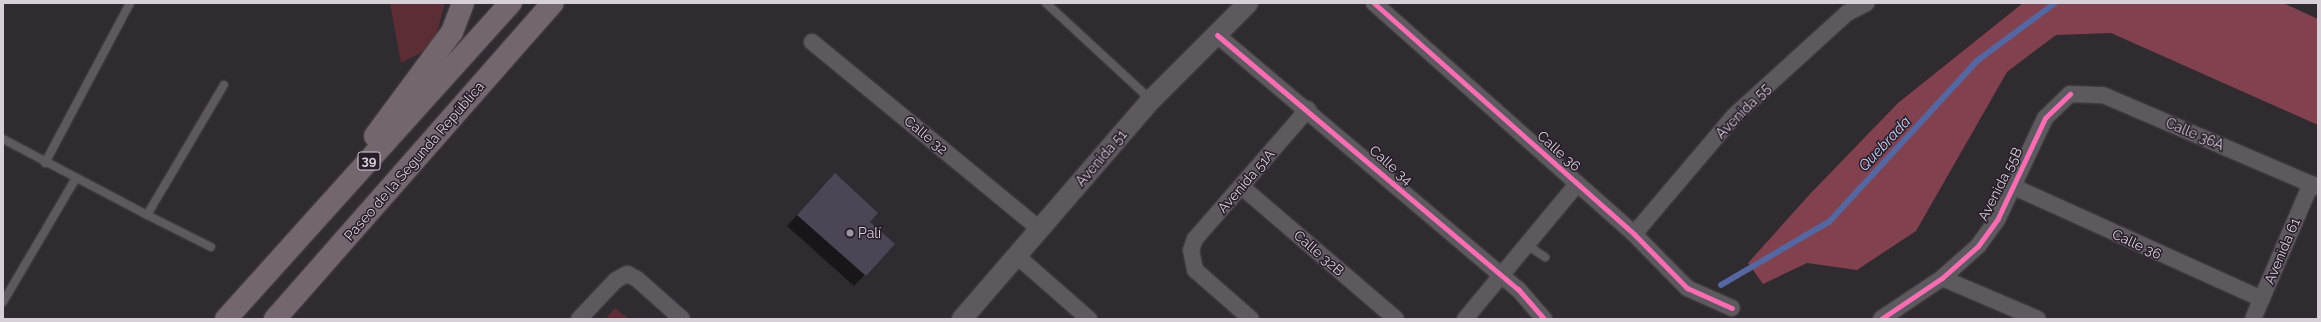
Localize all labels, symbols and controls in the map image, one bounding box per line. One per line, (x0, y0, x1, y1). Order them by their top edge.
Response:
street label: Paseo de la Segunda República (340, 78, 488, 244)
street label: Avenida 55 (1712, 80, 1774, 142)
street label: Calle 32 (901, 112, 951, 158)
water label: Quebrada (1855, 113, 1915, 175)
street label: Calle 36A (2163, 114, 2227, 154)
street label: Avenida 51 (1072, 126, 1130, 190)
street label: Calle 36 (1534, 127, 1584, 175)
street label: Calle 34 (1366, 142, 1416, 188)
street label: Avenida 55B (1974, 144, 2026, 224)
street label: Avenida 51A (1214, 146, 1278, 216)
road number: 39 (357, 150, 381, 172)
street label: Avenida 61 (2261, 216, 2303, 286)
place label: Palí (858, 225, 881, 241)
street label: Calle 36 (2110, 225, 2164, 263)
street label: Calle 32B (1291, 227, 1347, 279)
marker: Palí (845, 228, 855, 238)

